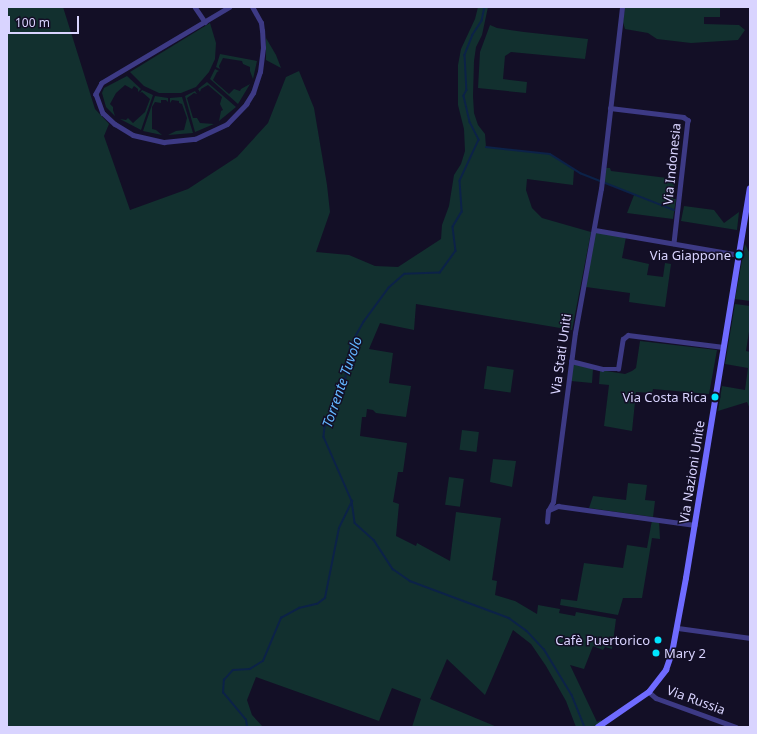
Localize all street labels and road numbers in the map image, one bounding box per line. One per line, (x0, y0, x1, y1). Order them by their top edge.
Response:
street label: Via Indonesia (660, 122, 684, 206)
street label: Via Stati Uniti (548, 313, 574, 395)
street label: Via Nazioni Unite (676, 419, 708, 525)
street label: Via Russia (665, 682, 727, 718)

